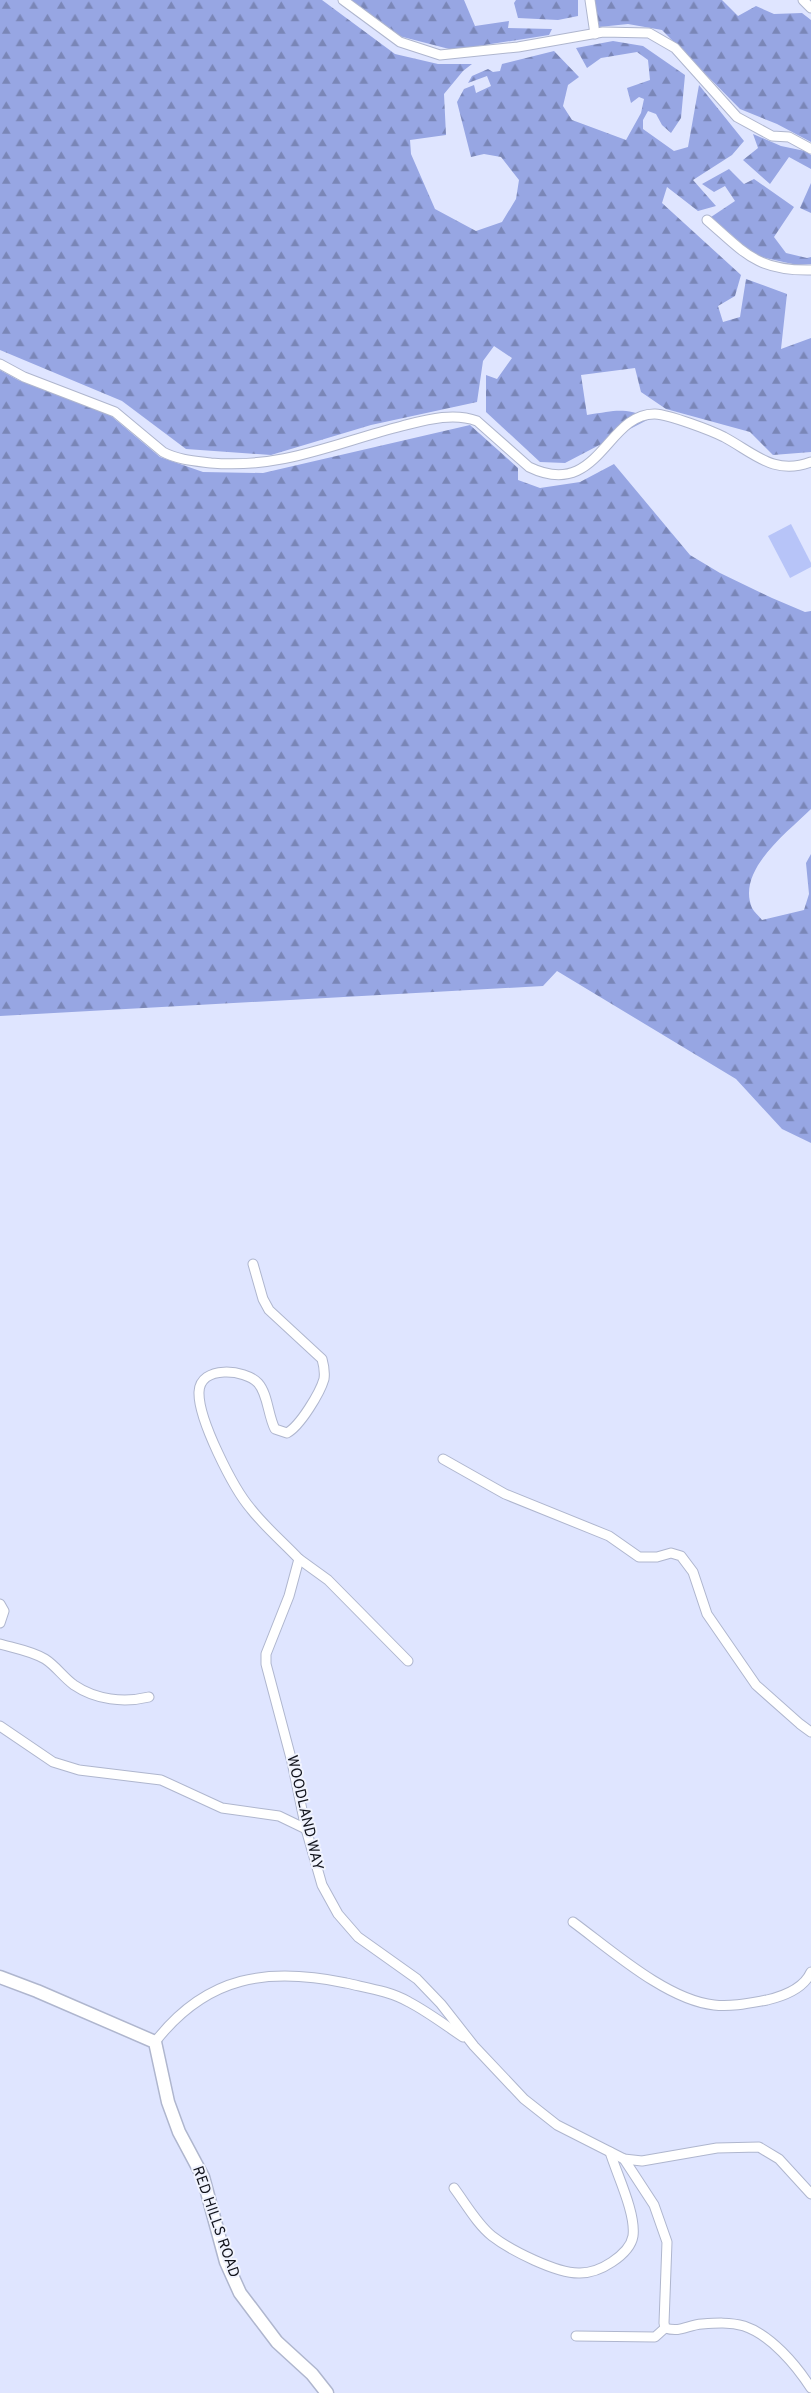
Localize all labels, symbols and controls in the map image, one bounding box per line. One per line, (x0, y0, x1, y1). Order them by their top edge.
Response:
street label: WOODLAND WAY (282, 1754, 327, 1873)
street label: RED HILLS ROAD (187, 2164, 243, 2280)

